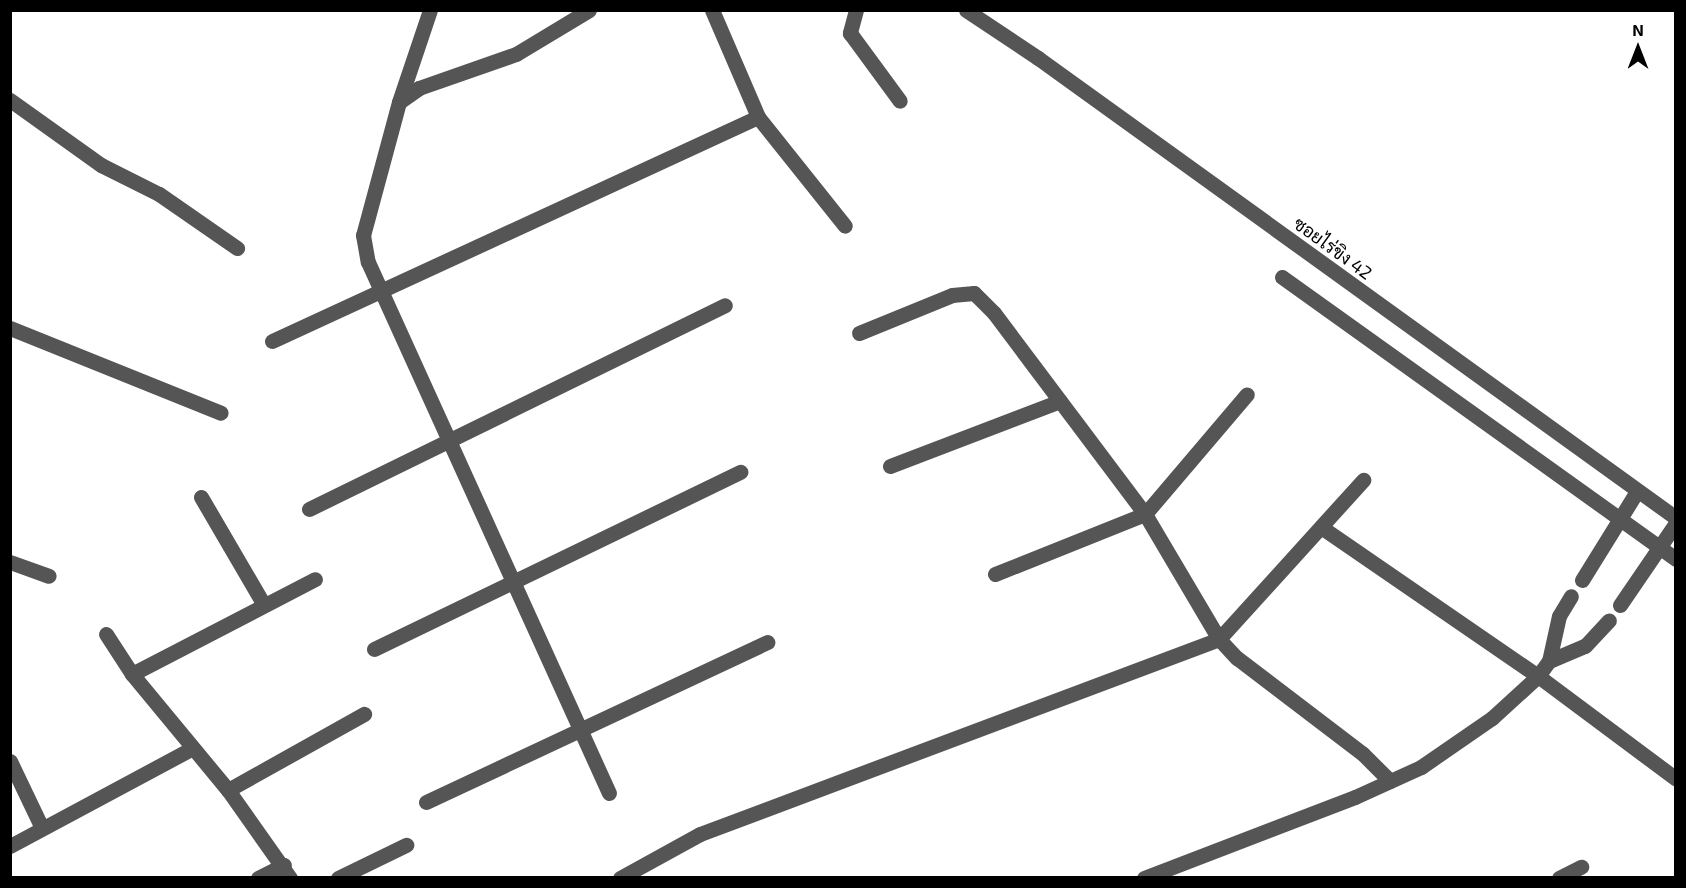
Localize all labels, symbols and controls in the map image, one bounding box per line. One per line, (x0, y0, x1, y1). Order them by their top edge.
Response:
north arrow (1608, 18, 1668, 78)
text: N (1632, 20, 1644, 39)
street label: ซอยไร่ขิง 42 (1290, 212, 1376, 284)

